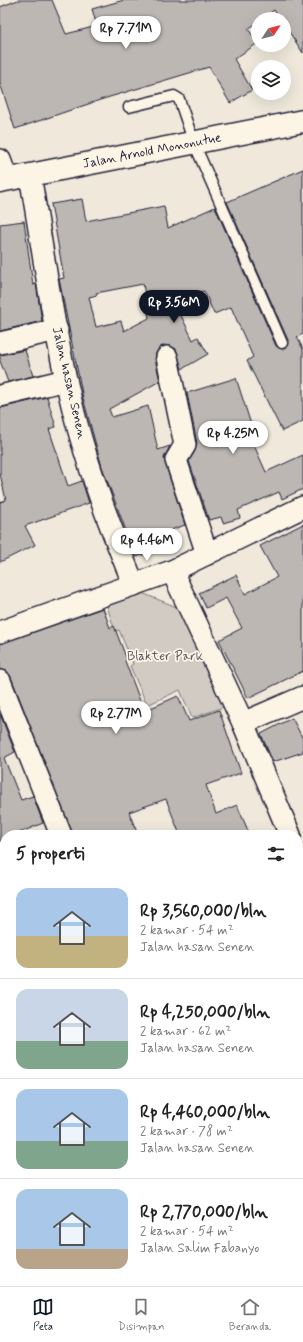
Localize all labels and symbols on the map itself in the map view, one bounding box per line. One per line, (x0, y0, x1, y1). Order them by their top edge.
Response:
north arrow (251, 12, 291, 52)
pin: Rp 7.71M (85, 16, 167, 50)
street label: Jalan Arnold Mononutue (81, 129, 223, 173)
pin: Rp 3.56M (133, 290, 215, 324)
street label: Jalan hasan Senen (48, 325, 90, 441)
pin: Rp 4.25M (192, 421, 274, 455)
pin: Rp 4.46M (106, 528, 188, 562)
park label: Blakter Park (127, 648, 204, 665)
pin: Rp 2.77M (75, 701, 157, 735)

